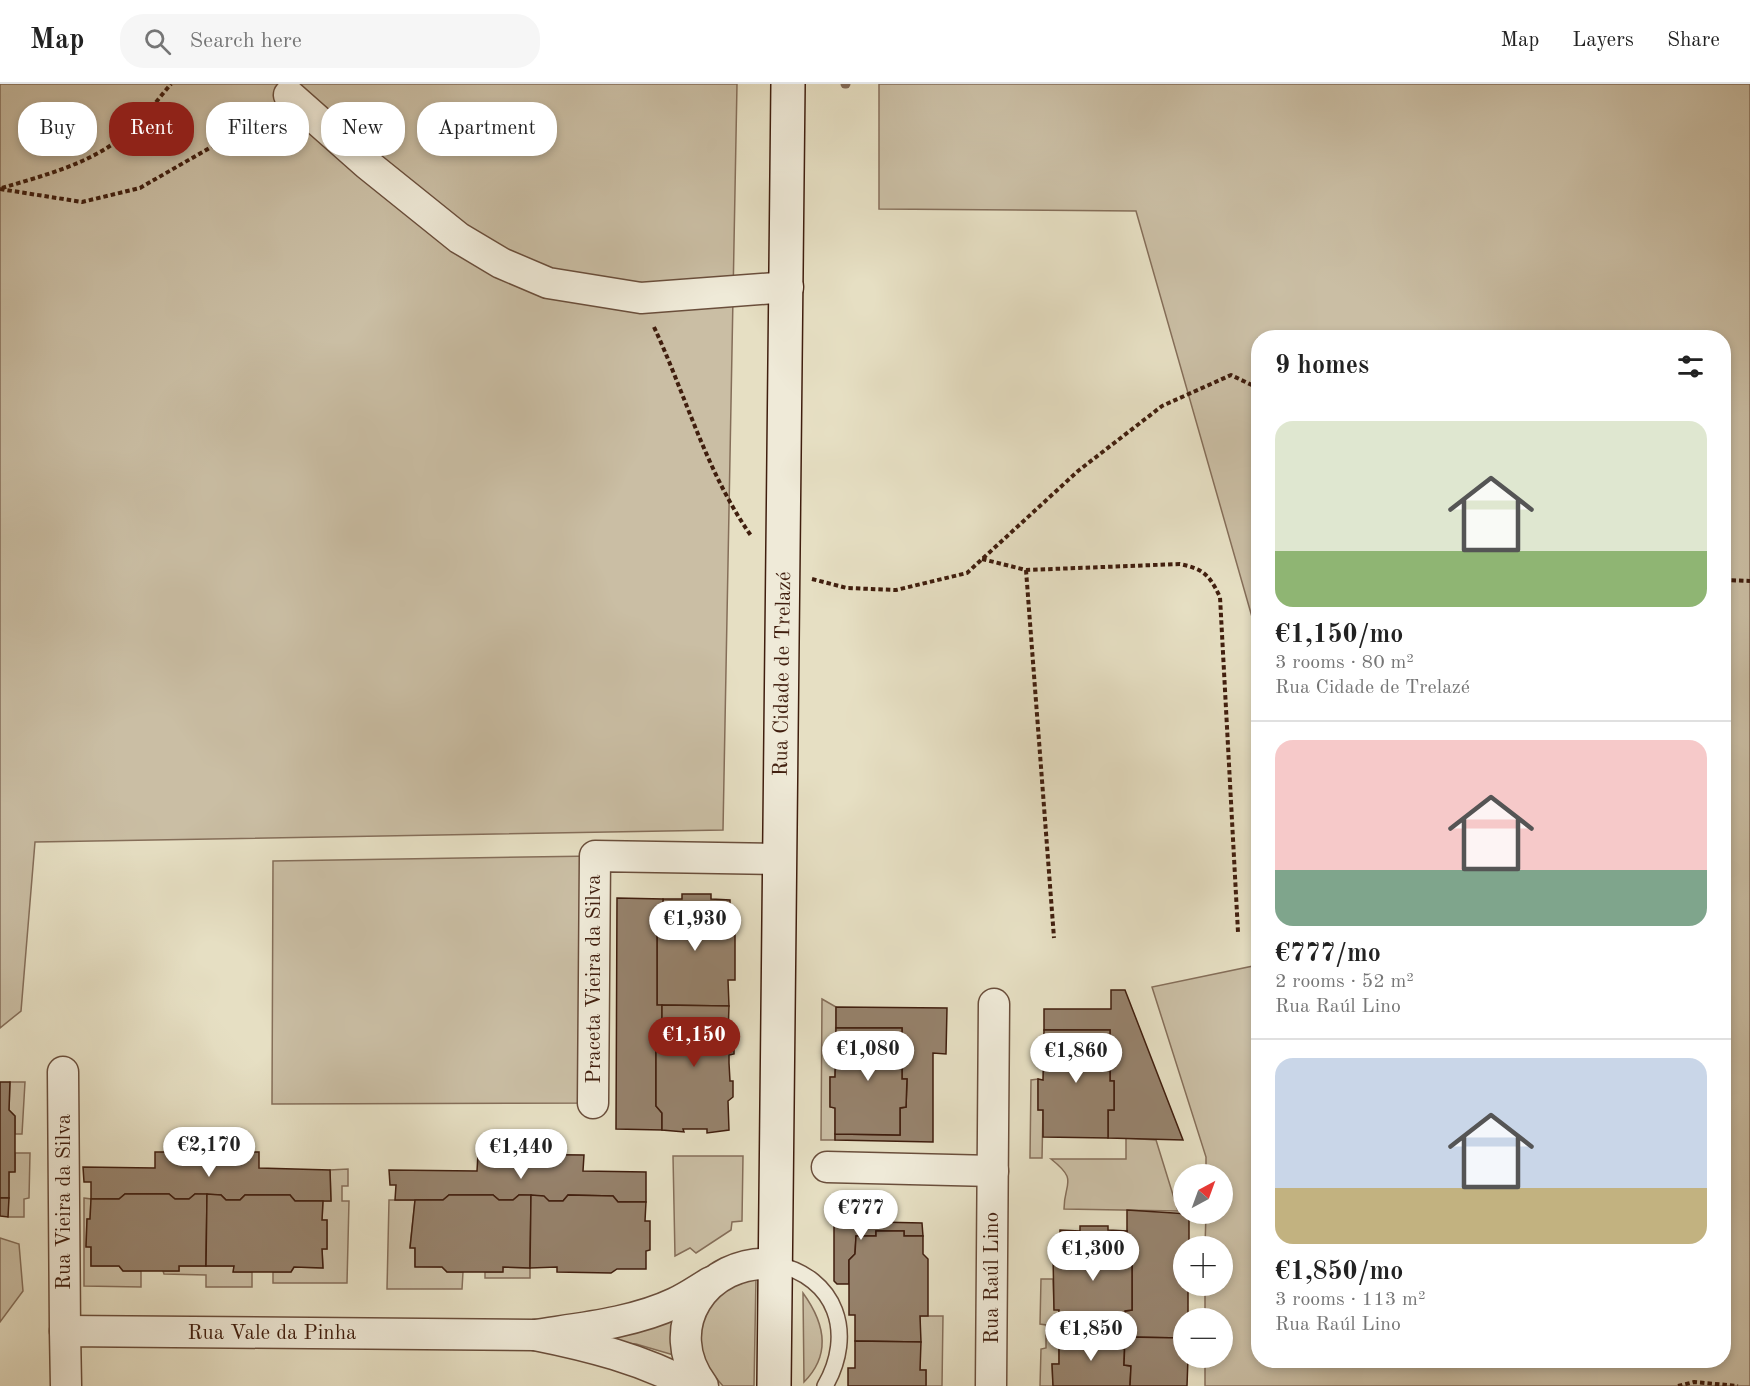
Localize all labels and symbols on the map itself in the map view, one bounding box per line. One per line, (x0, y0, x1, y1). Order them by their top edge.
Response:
street label: Rua Cidade de Trelazé (771, 571, 795, 777)
street label: Praceta Vieira da Silva (584, 874, 605, 1084)
pin: €1,930 (646, 901, 744, 952)
pin: €1,150 (645, 1017, 743, 1068)
pin: €1,080 (819, 1031, 917, 1082)
pin: €1,860 (1027, 1033, 1125, 1084)
street label: Rua Vieira da Silva (54, 1114, 75, 1290)
pin: €2,170 (160, 1127, 258, 1178)
pin: €1,440 (472, 1129, 570, 1180)
north arrow (1173, 1164, 1233, 1224)
pin: €777 (825, 1190, 897, 1241)
street label: Rua Raúl Lino (982, 1212, 1003, 1344)
pin: €1,300 (1044, 1231, 1142, 1282)
pin: €1,850 (1042, 1311, 1140, 1362)
street label: Rua Vale da Pinha (188, 1323, 356, 1344)

